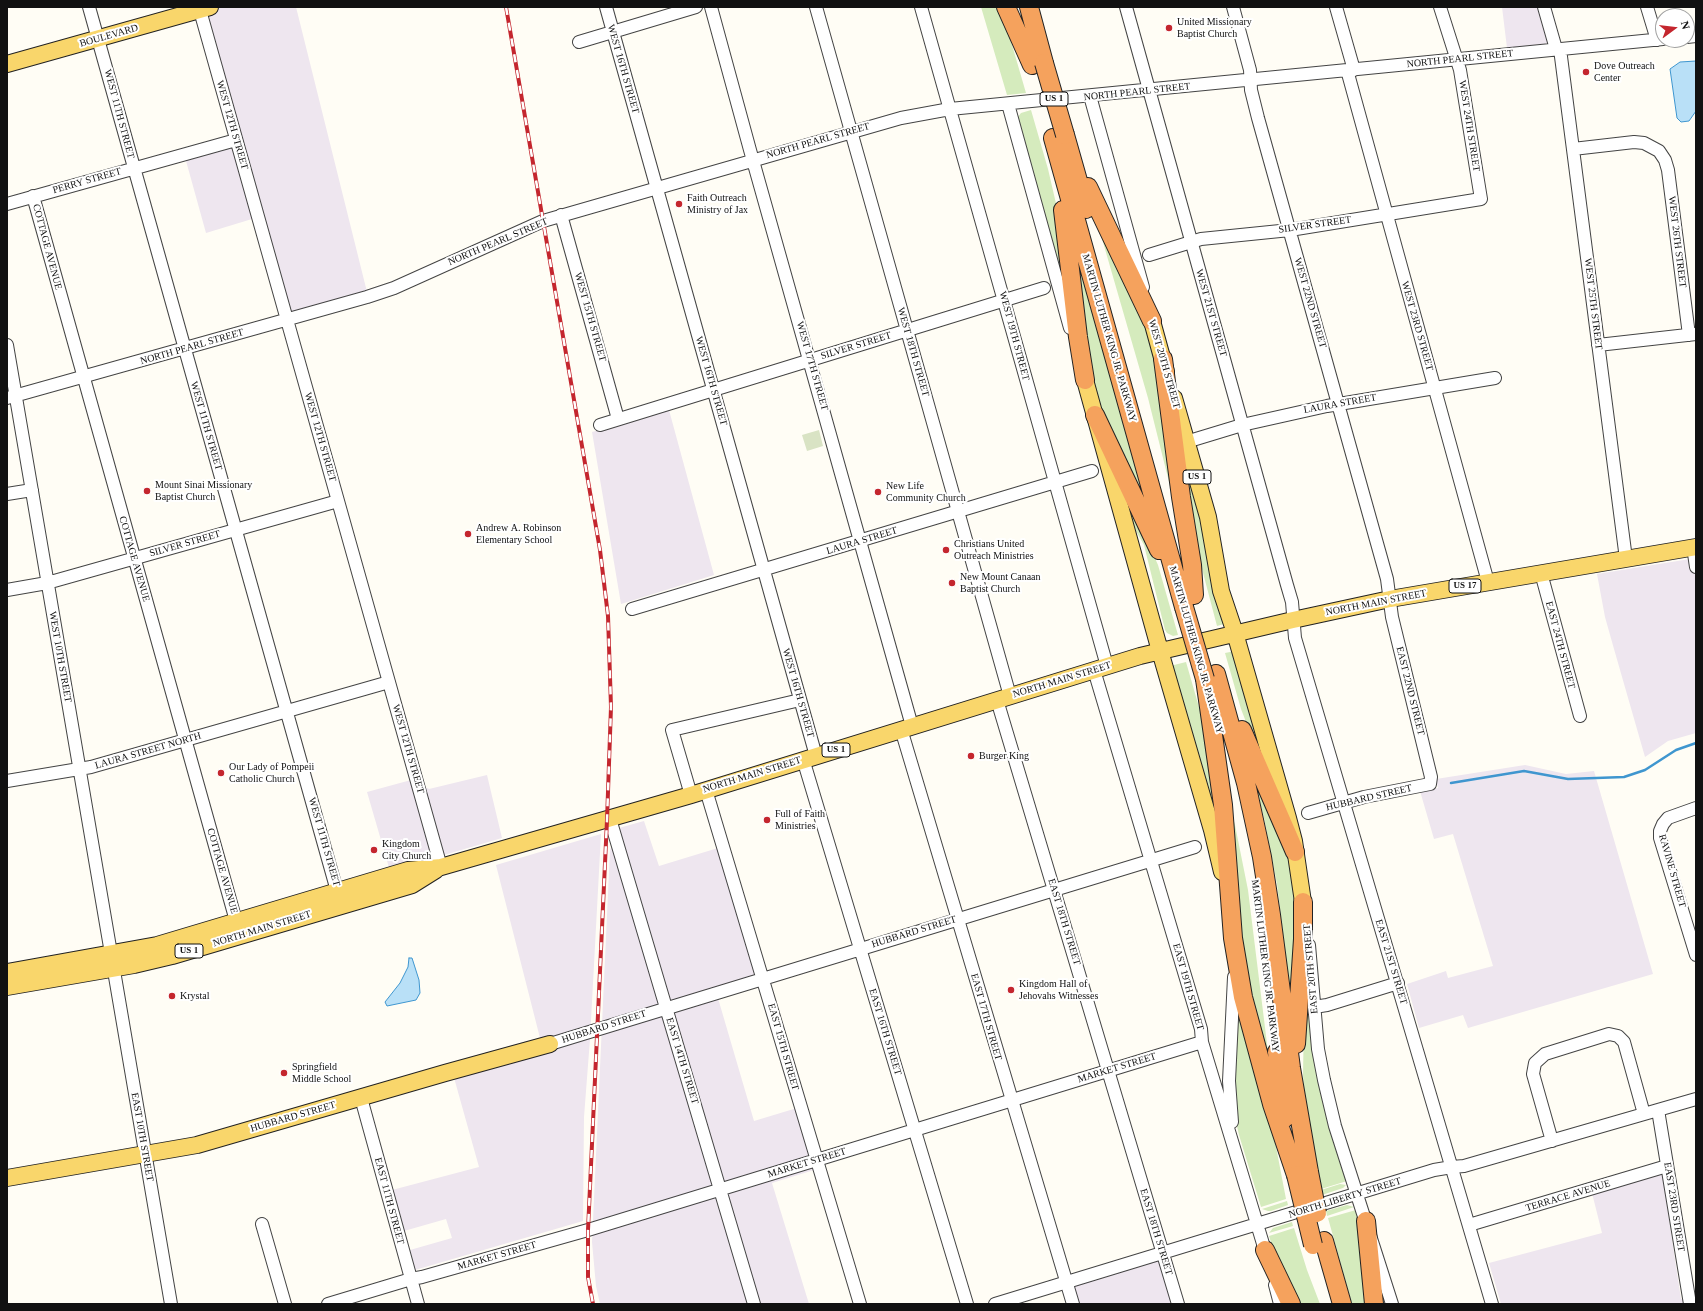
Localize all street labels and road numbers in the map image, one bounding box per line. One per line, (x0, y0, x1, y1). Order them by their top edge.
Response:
street label: BOULEVARD (78, 22, 140, 50)
street label: WEST 16TH STREET (605, 23, 641, 115)
street label: NORTH PEARL STREET (1406, 47, 1514, 71)
street label: WEST 11TH STREET (101, 68, 137, 160)
street label: WEST 12TH STREET (214, 79, 250, 171)
street label: NORTH PEARL STREET (1083, 80, 1191, 104)
street label: WEST 24TH STREET (1456, 80, 1482, 172)
road number: US 1 (1040, 92, 1068, 106)
street label: NORTH PEARL STREET (765, 120, 871, 162)
street label: PERRY STREET (51, 165, 123, 197)
street label: WEST 26TH STREET (1665, 196, 1689, 288)
street label: COTTAGE AVENUE (30, 203, 64, 291)
street label: SILVER STREET (1278, 214, 1352, 236)
street label: NORTH PEARL STREET (446, 216, 550, 268)
street label: MARTIN LUTHER KING JR. PARKWAY (1079, 253, 1139, 423)
street label: WEST 22ND STREET (1291, 256, 1329, 350)
street label: WEST 25TH STREET (1581, 258, 1605, 350)
street label: WEST 21ST STREET (1193, 268, 1229, 358)
street label: WEST 15TH STREET (572, 271, 608, 363)
street label: WEST 23RD STREET (1398, 280, 1436, 372)
street label: WEST 19TH STREET (996, 290, 1032, 382)
street label: WEST 18TH STREET (895, 306, 931, 398)
street label: WEST 20TH STREET (1146, 318, 1182, 410)
street label: WEST 17TH STREET (794, 320, 830, 412)
street label: NORTH PEARL STREET (139, 326, 245, 368)
street label: SILVER STREET (819, 330, 893, 362)
street label: WEST 16TH STREET (693, 335, 729, 427)
street label: WEST 11TH STREET (188, 380, 224, 472)
street label: WEST 12TH STREET (302, 391, 338, 483)
street label: LAURA STREET (1303, 392, 1377, 416)
road number: US 1 (1183, 470, 1211, 484)
street label: COTTAGE AVENUE (116, 515, 152, 603)
street label: LAURA STREET (825, 525, 899, 557)
street label: SILVER STREET (148, 528, 222, 560)
street label: MARTIN LUTHER KING JR. PARKWAY (1166, 565, 1226, 735)
road number: US 17 (1449, 579, 1481, 593)
street label: NORTH MAIN STREET (1325, 587, 1427, 619)
street label: EAST 24TH STREET (1543, 600, 1577, 690)
street label: WEST 10TH STREET (46, 611, 74, 703)
street label: EAST 22ND STREET (1393, 645, 1427, 737)
street label: WEST 16TH STREET (780, 647, 816, 739)
street label: NORTH MAIN STREET (1011, 659, 1113, 701)
street label: WEST 12TH STREET (390, 703, 426, 795)
street label: LAURA STREET NORTH (94, 730, 202, 772)
road number: US 1 (822, 743, 850, 757)
street label: NORTH MAIN STREET (701, 754, 803, 796)
street label: HUBBARD STREET (1325, 782, 1413, 814)
street label: WEST 11TH STREET (306, 796, 342, 888)
street label: COTTAGE AVENUE (204, 827, 240, 915)
street label: RAVINE STREET (1656, 833, 1688, 909)
street label: EAST 18TH STREET (1045, 877, 1083, 967)
street label: MARTIN LUTHER KING JR. PARKWAY (1248, 879, 1282, 1053)
street label: NORTH MAIN STREET (211, 908, 313, 950)
street label: HUBBARD STREET (870, 913, 958, 951)
street label: EAST 21ST STREET (1372, 918, 1410, 1006)
street label: EAST 20TH STREET (1301, 924, 1321, 1014)
street label: EAST 19TH STREET (1170, 942, 1206, 1032)
road number: US 1 (175, 944, 203, 958)
street label: EAST 17TH STREET (968, 972, 1004, 1062)
street label: EAST 16TH STREET (866, 987, 904, 1077)
street label: EAST 15TH STREET (765, 1002, 801, 1092)
street label: HUBBARD STREET (560, 1008, 648, 1046)
street label: EAST 14TH STREET (663, 1016, 701, 1106)
street label: MARKET STREET (1076, 1050, 1158, 1086)
street label: EAST 10TH STREET (128, 1092, 156, 1182)
street label: HUBBARD STREET (249, 1099, 337, 1135)
street label: MARKET STREET (766, 1145, 848, 1181)
street label: EAST 11TH STREET (372, 1156, 406, 1246)
street label: EAST 23RD STREET (1661, 1161, 1687, 1253)
street label: NORTH LIBERTY STREET (1287, 1175, 1403, 1221)
street label: TERRACE AVENUE (1524, 1177, 1612, 1215)
street label: EAST 18TH STREET (1137, 1187, 1175, 1277)
street label: MARKET STREET (456, 1239, 538, 1273)

